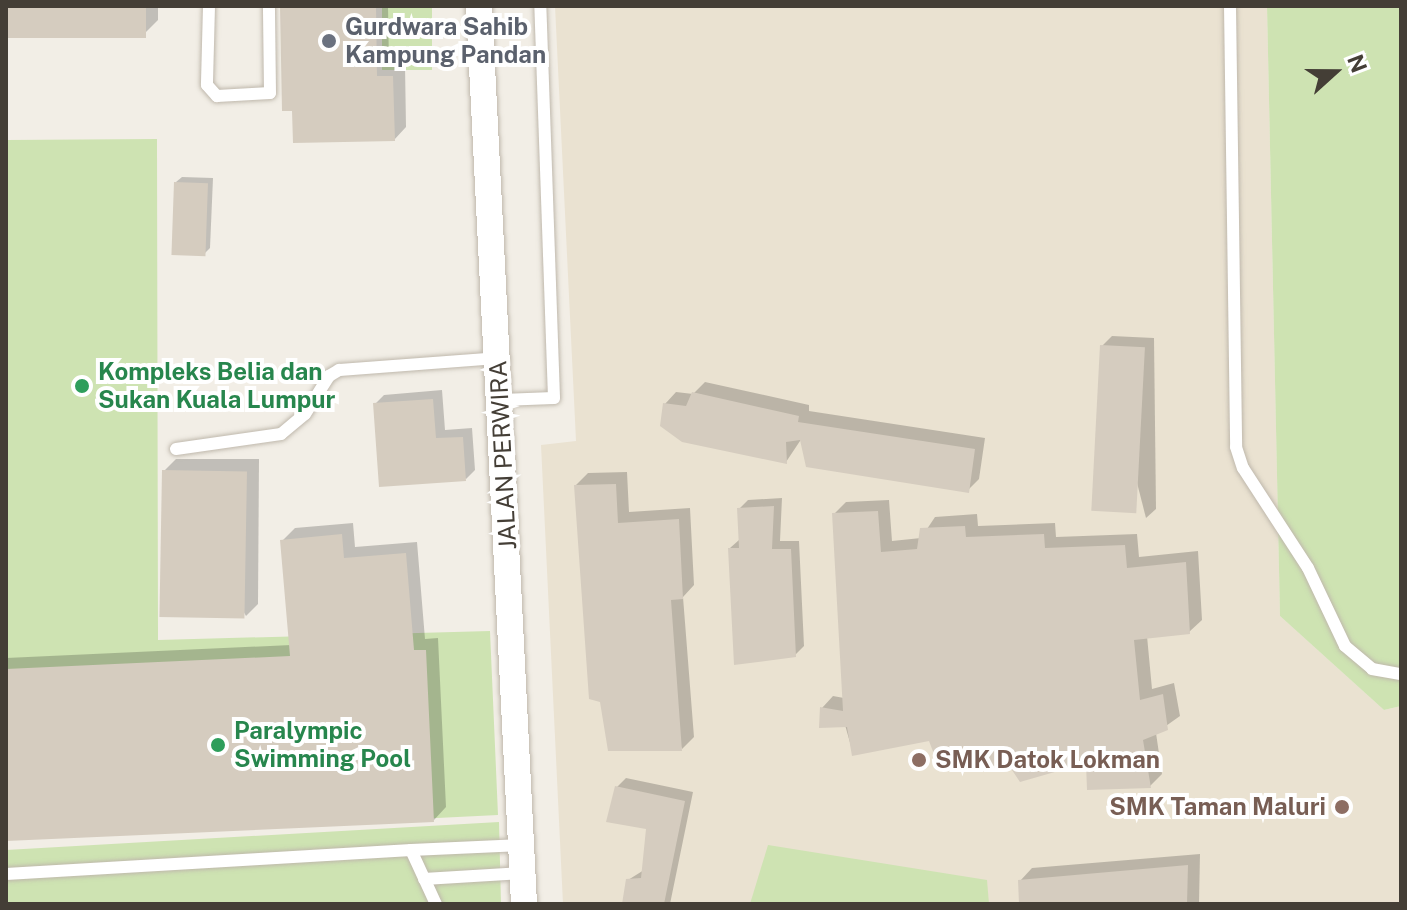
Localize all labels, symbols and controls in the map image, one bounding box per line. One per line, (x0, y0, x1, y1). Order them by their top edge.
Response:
place label: Gurdwara Sahib Kampung Pandan (345, 13, 546, 69)
marker: Gurdwara Sahib Kampung Pandan (320, 32, 338, 50)
north arrow (1295, 32, 1375, 112)
text: N (1342, 51, 1373, 76)
place label: Kompleks Belia dan Sukan Kuala Lumpur (98, 358, 335, 414)
street label: JALAN PERWIRA (484, 360, 522, 550)
marker: Kompleks Belia dan Sukan Kuala Lumpur (73, 377, 91, 395)
place label: Paralympic Swimming Pool (234, 717, 411, 773)
marker: Paralympic Swimming Pool (209, 736, 227, 754)
place label: SMK Datok Lokman (935, 746, 1160, 774)
marker: SMK Datok Lokman (910, 751, 928, 769)
place label: SMK Taman Maluri (1109, 793, 1326, 821)
marker: SMK Taman Maluri (1333, 798, 1351, 816)

